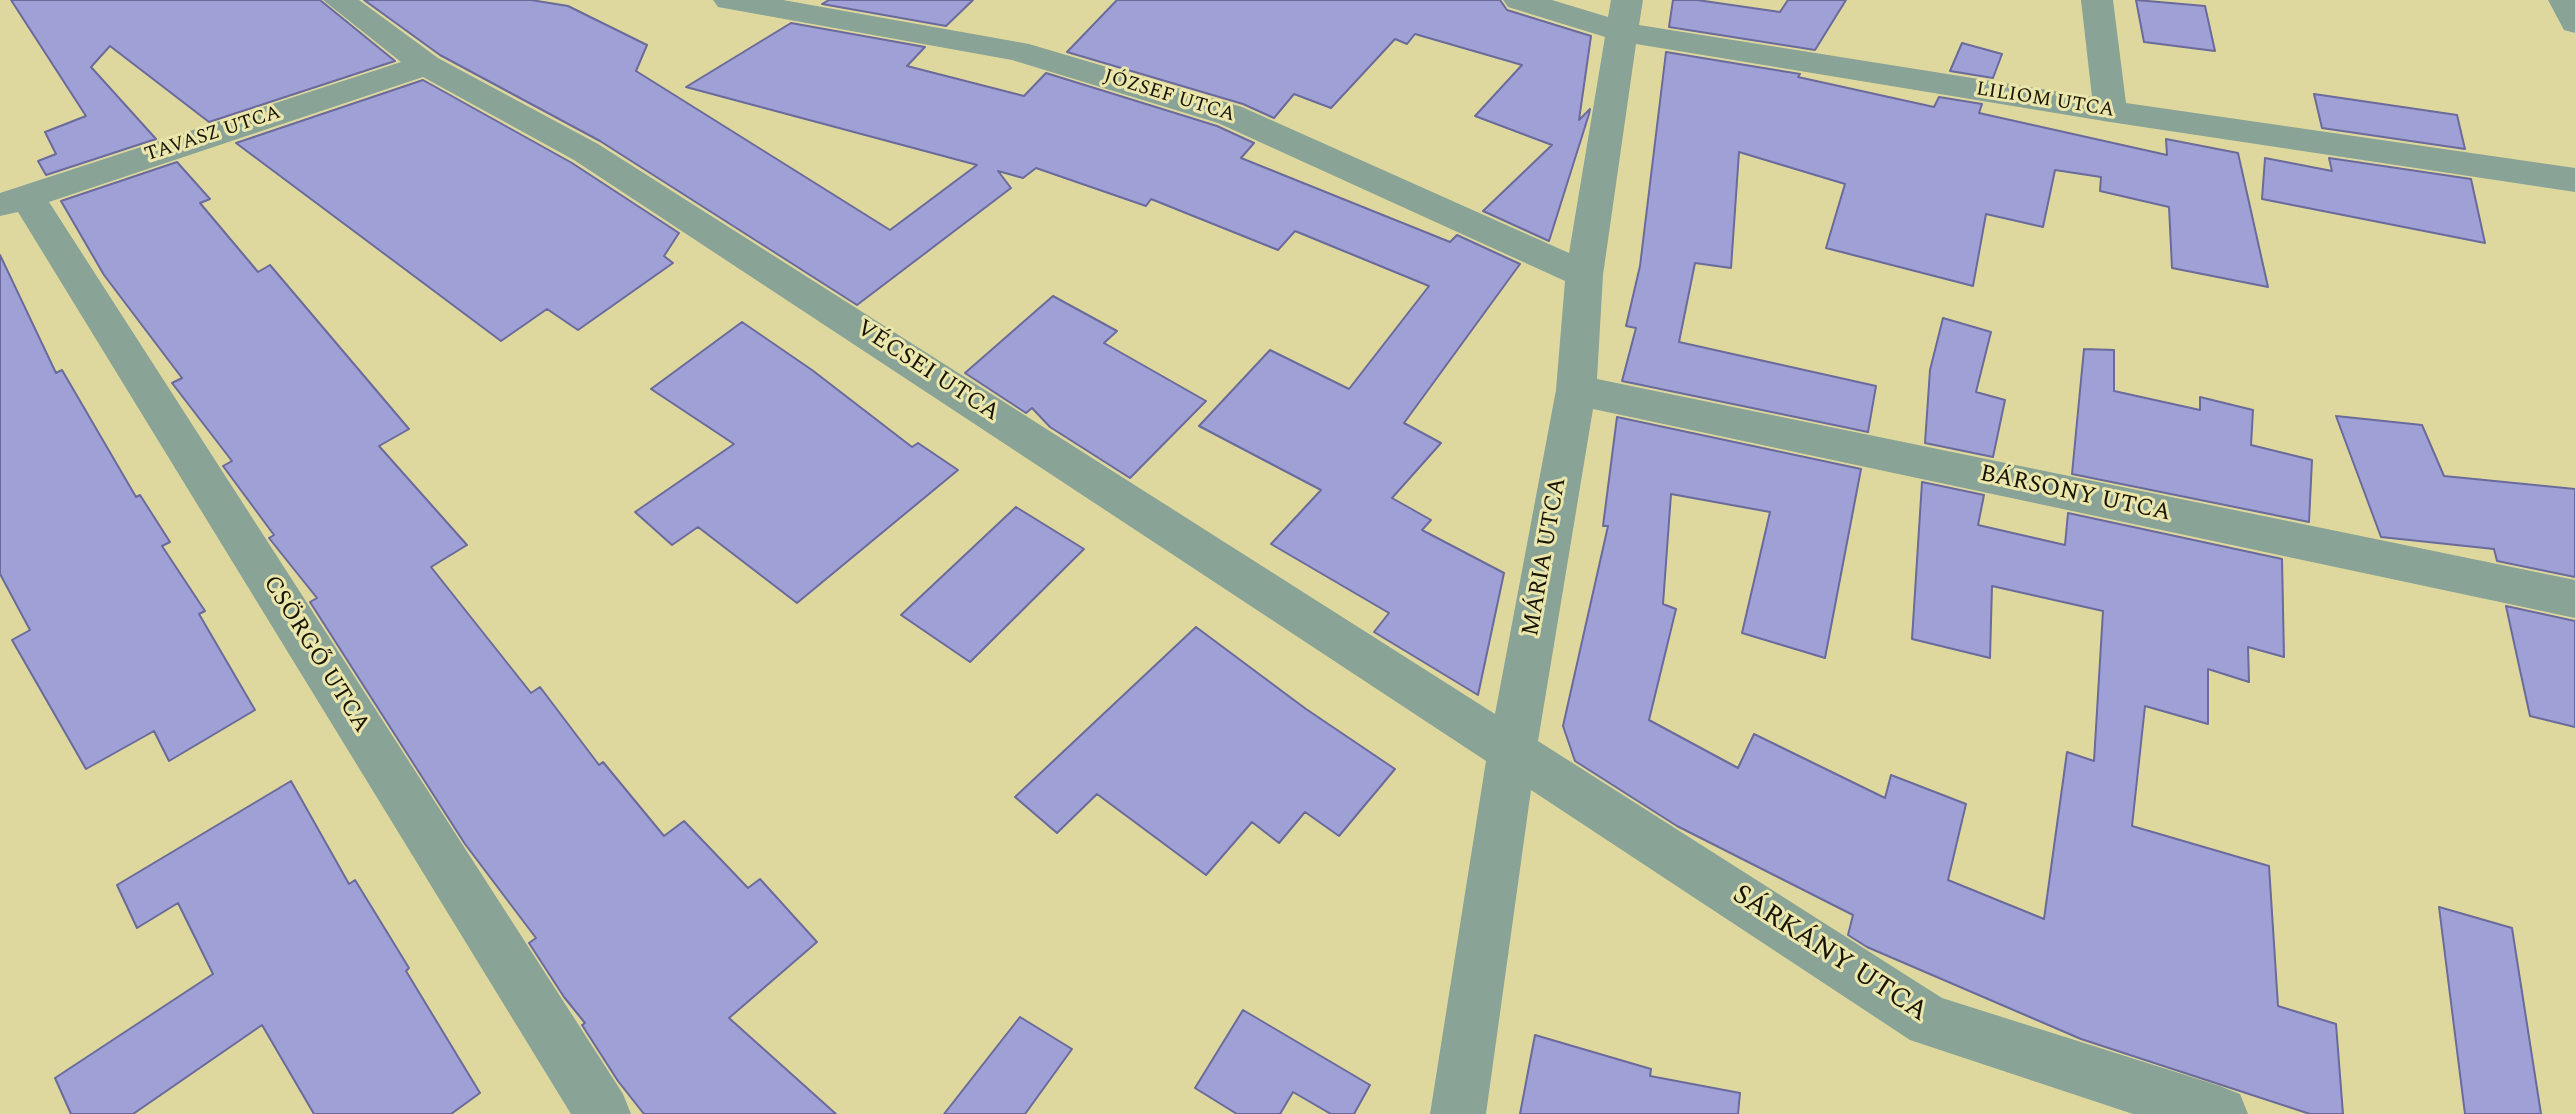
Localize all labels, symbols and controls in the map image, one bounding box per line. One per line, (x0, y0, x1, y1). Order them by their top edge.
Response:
street label: JÓZSEF UTCA (1100, 66, 1238, 128)
street label: LILIOM UTCA (1974, 78, 2116, 124)
street label: TAVASZ UTCA (142, 102, 284, 168)
street label: VÉCSEI UTCA (850, 315, 1004, 429)
street label: BÁRSONY UTCA (1977, 461, 2173, 529)
street label: MÁRIA UTCA (1518, 475, 1574, 639)
street label: CSÖRGŐ UTCA (255, 571, 375, 739)
street label: SÁRKÁNY UTCA (1725, 879, 1933, 1031)

